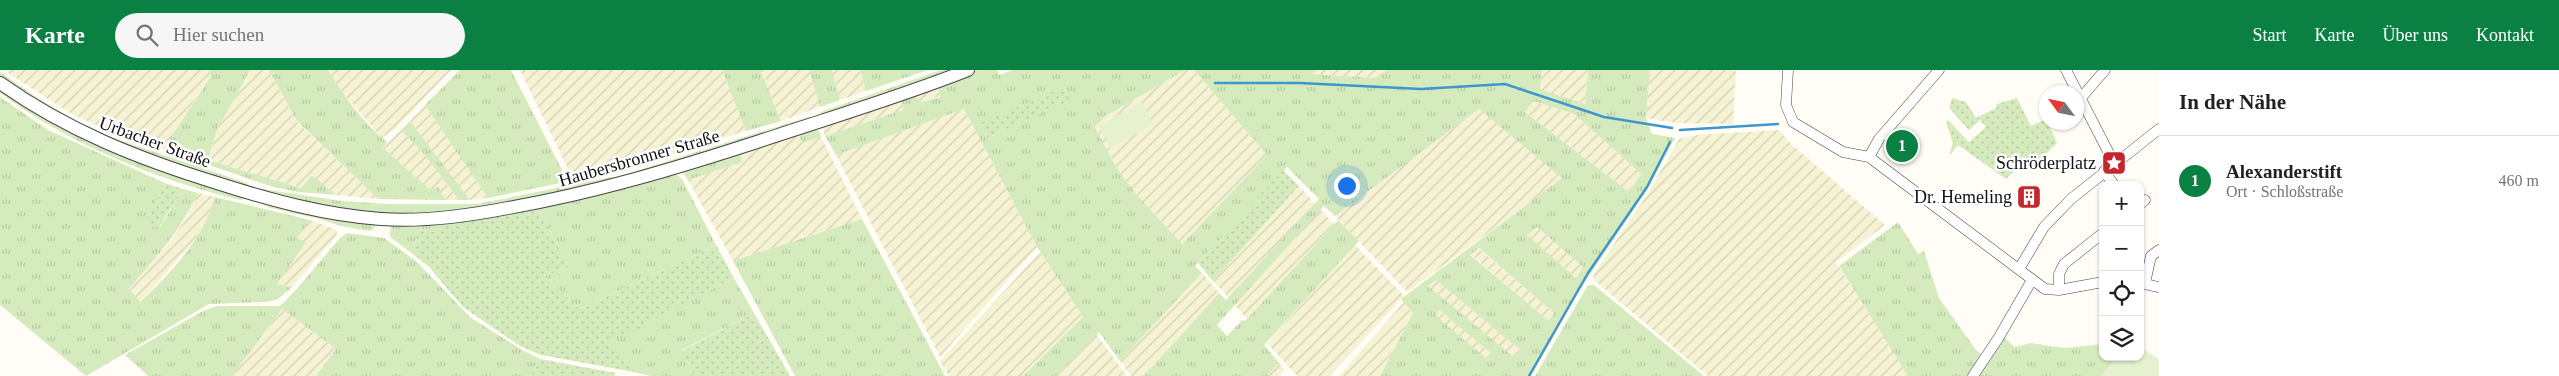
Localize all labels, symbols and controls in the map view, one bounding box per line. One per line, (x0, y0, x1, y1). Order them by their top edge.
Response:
search box (115, 13, 465, 58)
icon: search (133, 21, 161, 49)
text: Karte (25, 22, 85, 48)
text: Hier suchen (173, 24, 264, 45)
text: Start (2253, 25, 2287, 45)
text: Karte (2315, 25, 2355, 45)
text: Über uns (2383, 25, 2448, 45)
text: Kontakt (2476, 25, 2534, 45)
north arrow (2039, 85, 2084, 130)
text: In der Nähe (2179, 90, 2286, 114)
street label: Urbacher Straße (96, 113, 214, 171)
street label: Haubersbronner Straße (556, 125, 722, 191)
pin: 1 (1886, 127, 1918, 165)
place icon: Schröderplatz (2101, 150, 2127, 176)
place label: Schröderplatz (1996, 153, 2096, 173)
text: Alexanderstift (2226, 161, 2342, 182)
text: 1 (2191, 172, 2199, 189)
text: 460 m (2499, 172, 2539, 189)
your location (1334, 173, 1360, 199)
map controls (2099, 181, 2144, 361)
button: + (2099, 181, 2144, 226)
text: Ort · Schloßstraße (2226, 183, 2343, 200)
building icon: Dr. Hemeling (2016, 184, 2042, 210)
place label: Dr. Hemeling (1914, 187, 2012, 207)
button: − (2099, 226, 2144, 271)
button: locate (2099, 271, 2144, 316)
button: layers (2099, 316, 2144, 361)

